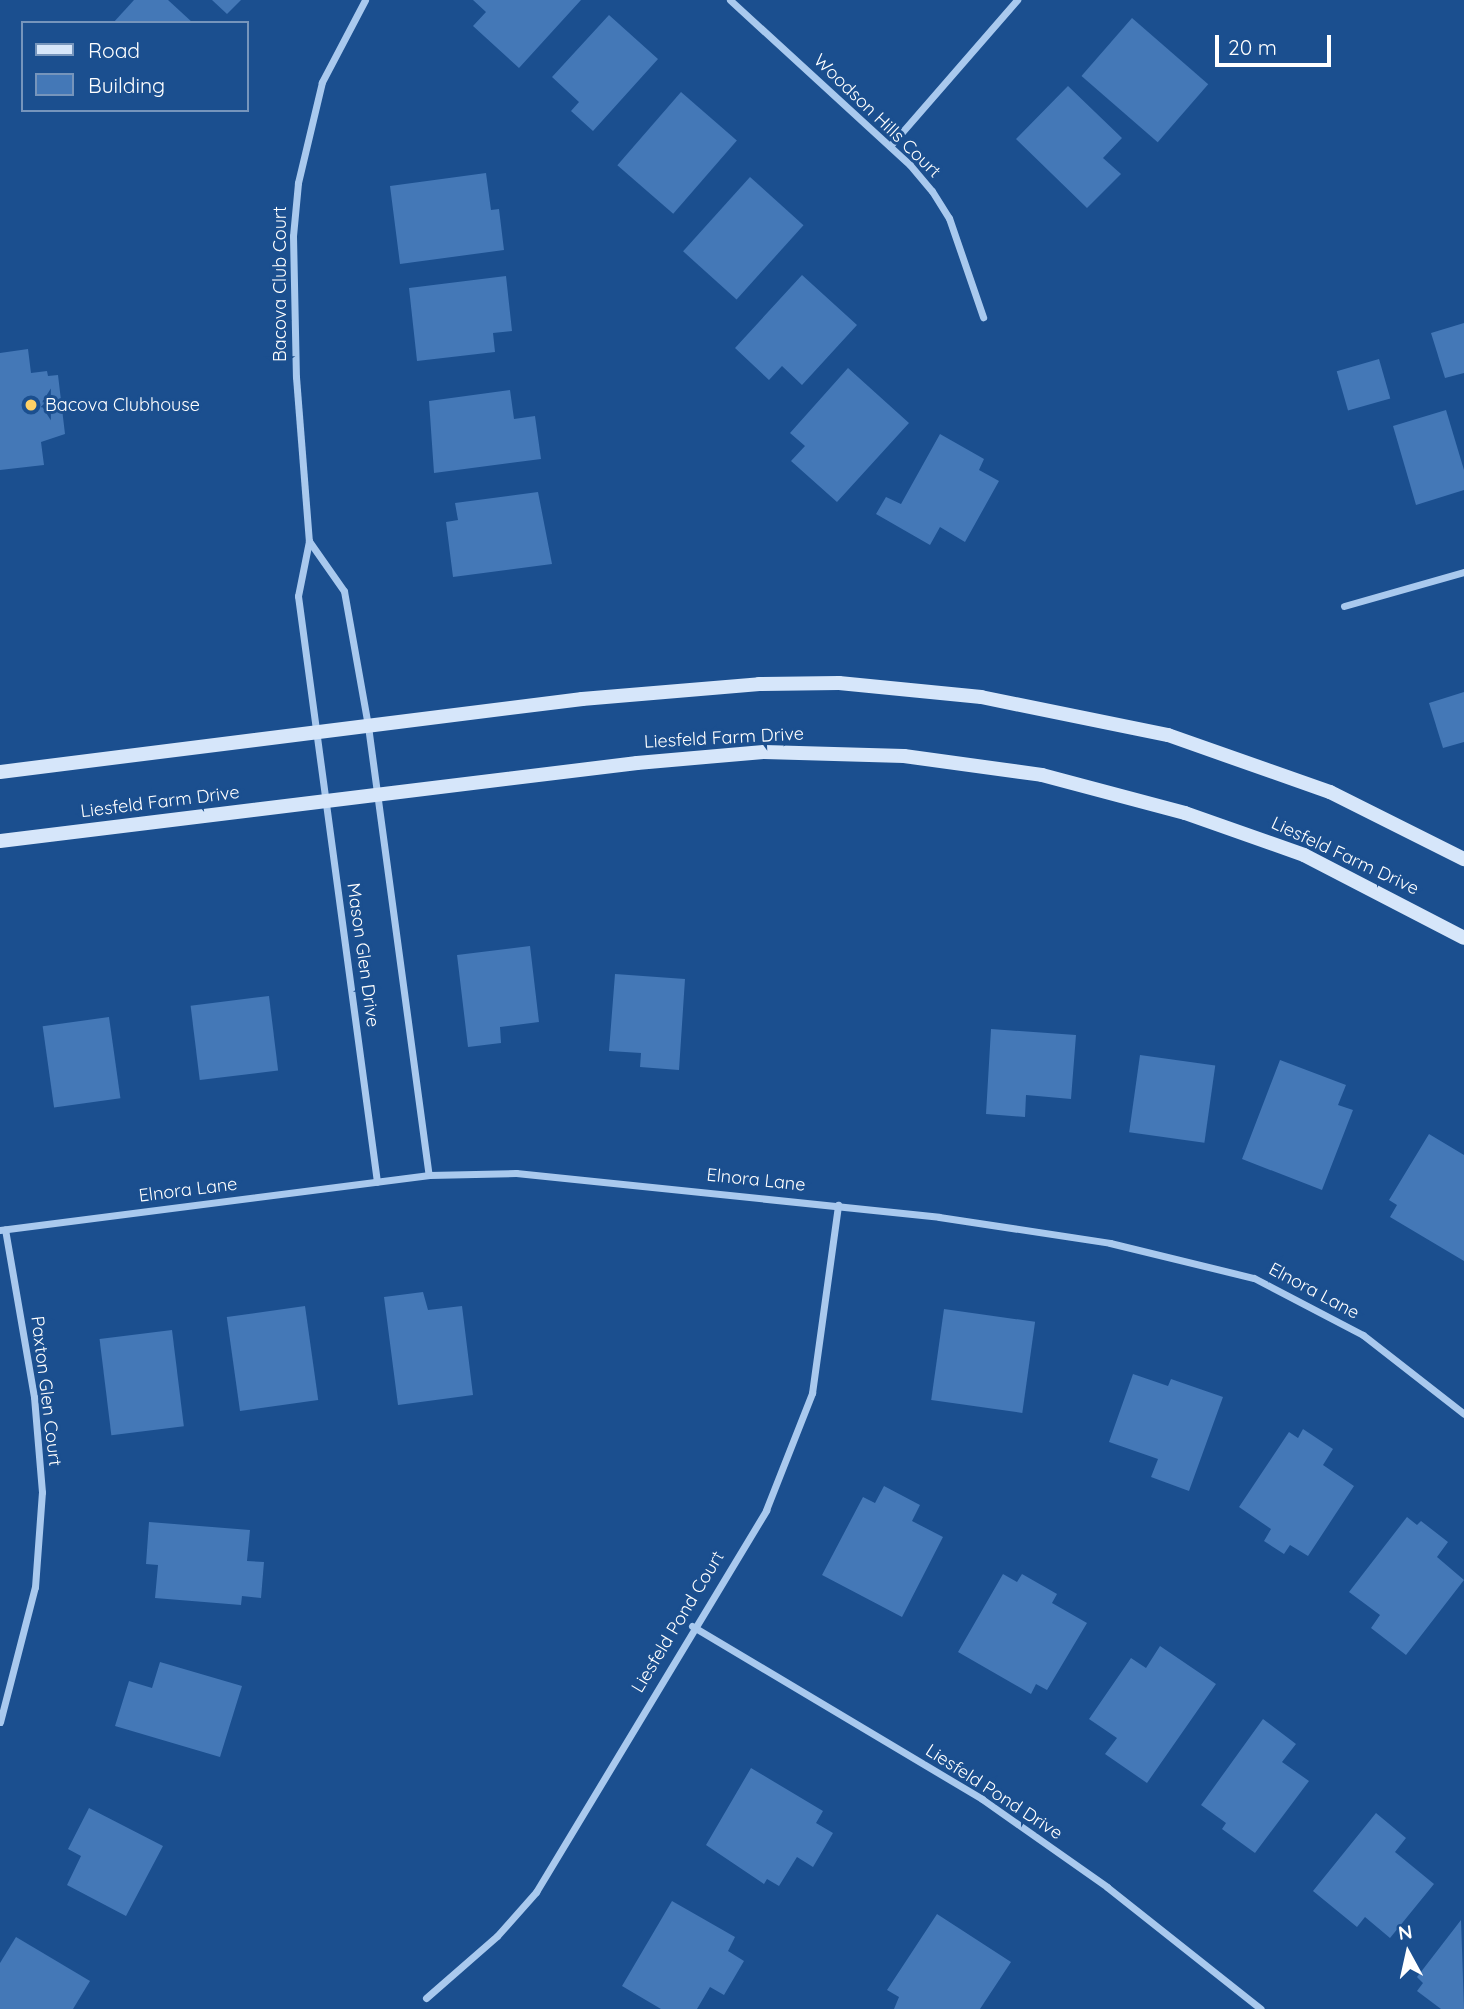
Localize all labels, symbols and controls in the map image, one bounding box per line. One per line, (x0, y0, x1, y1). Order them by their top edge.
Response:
legend (21, 21, 248, 112)
scale bar (1219, 21, 1334, 65)
text: 20 m (1228, 34, 1277, 60)
text: Road (88, 37, 140, 63)
street label: Woodson Hills Court (809, 50, 945, 182)
text: Building (88, 72, 165, 98)
street label: Bacova Club Court (269, 206, 291, 362)
place label: Bacova Clubhouse (45, 394, 200, 416)
marker: Bacova Clubhouse (23, 397, 39, 413)
street label: Liesfeld Farm Drive (643, 723, 805, 753)
street label: Liesfeld Farm Drive (79, 782, 241, 822)
street label: Liesfeld Farm Drive (1268, 812, 1422, 900)
street label: Mason Glen Drive (342, 881, 384, 1029)
street label: Elnora Lane (706, 1164, 806, 1196)
street label: Elnora Lane (137, 1173, 239, 1207)
street label: Elnora Lane (1265, 1258, 1363, 1324)
street label: Paxton Glen Court (26, 1315, 66, 1467)
street label: Liesfeld Pond Court (627, 1547, 729, 1697)
street label: Liesfeld Pond Drive (922, 1740, 1066, 1844)
north arrow (1373, 1918, 1443, 1988)
text: N (1396, 1919, 1414, 1945)

